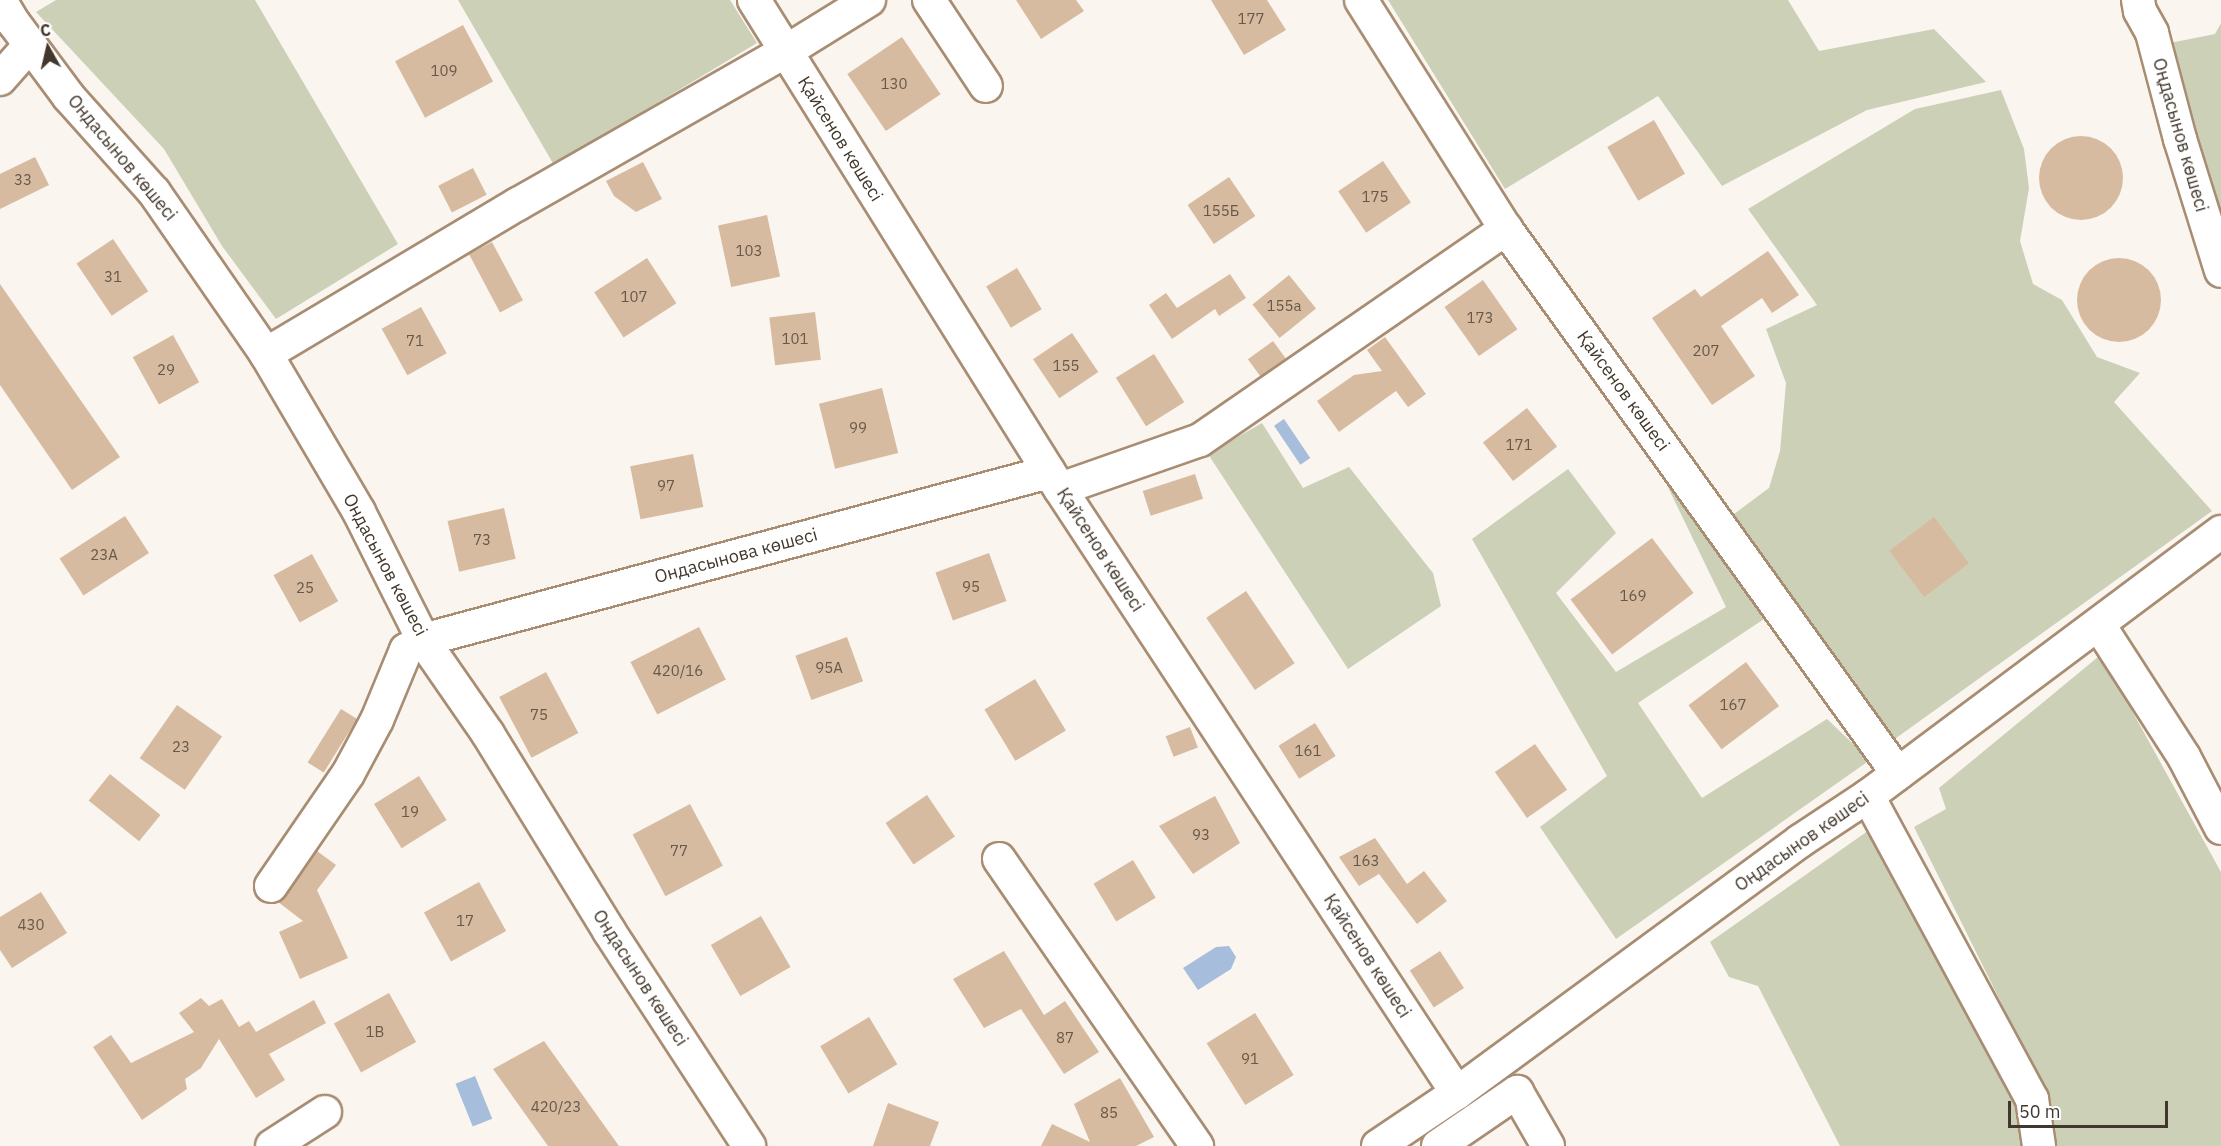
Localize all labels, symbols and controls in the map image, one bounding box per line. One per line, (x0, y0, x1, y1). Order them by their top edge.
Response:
house number: 177 (1238, 10, 1264, 28)
north arrow (18, 18, 78, 78)
text: С (39, 20, 52, 41)
street label: Оңдасынов көшесі (2148, 56, 2212, 214)
house number: 109 (431, 62, 457, 80)
street label: Қайсенов көшесі (793, 72, 887, 206)
house number: 130 (881, 75, 907, 93)
street label: Ондасынов көшесі (63, 90, 181, 226)
house number: 33 (14, 171, 32, 189)
house number: 175 (1362, 188, 1388, 206)
house number: 155Б (1203, 202, 1239, 220)
house number: 103 (736, 242, 762, 260)
house number: 31 (104, 268, 122, 286)
house number: 107 (621, 288, 647, 306)
house number: 155а (1266, 297, 1302, 315)
house number: 173 (1467, 309, 1493, 327)
street label: Қайсенов көшесі (1572, 327, 1674, 455)
house number: 101 (782, 330, 808, 348)
house number: 71 (406, 332, 424, 350)
house number: 207 (1693, 342, 1719, 360)
house number: 155 (1053, 357, 1079, 375)
house number: 29 (157, 361, 175, 379)
house number: 99 (849, 419, 867, 437)
house number: 171 (1506, 436, 1532, 454)
house number: 97 (657, 477, 675, 495)
street label: Қайсенов көшесі (1052, 484, 1148, 616)
street label: Ондасынов көшесі (338, 490, 432, 640)
street label: Ондасынова көшесі (652, 524, 820, 588)
house number: 73 (473, 531, 491, 549)
house number: 23А (90, 546, 118, 564)
house number: 95 (962, 578, 980, 596)
house number: 25 (296, 579, 314, 597)
house number: 169 (1620, 587, 1646, 605)
house number: 95А (815, 659, 843, 677)
house number: 420/16 (653, 662, 703, 680)
house number: 167 (1720, 696, 1746, 714)
house number: 75 (530, 706, 548, 724)
house number: 23 (172, 738, 190, 756)
house number: 161 (1295, 742, 1321, 760)
street label: Оңдасынов көшесі (1731, 788, 1873, 896)
house number: 19 (401, 803, 419, 821)
house number: 93 (1192, 826, 1210, 844)
house number: 77 (670, 842, 688, 860)
house number: 163 (1353, 852, 1379, 870)
street label: Қайсенов көшесі (1319, 890, 1415, 1022)
street label: Ондасынов көшесі (588, 906, 692, 1050)
house number: 17 (456, 912, 474, 930)
house number: 430 (18, 916, 44, 934)
house number: 1B (366, 1023, 384, 1041)
house number: 87 (1056, 1029, 1074, 1047)
house number: 91 (1241, 1050, 1259, 1068)
scale bar (2011, 1089, 2172, 1127)
house number: 420/23 (531, 1098, 581, 1116)
text: 50 m (2019, 1100, 2061, 1123)
house number: 85 (1100, 1104, 1118, 1122)

